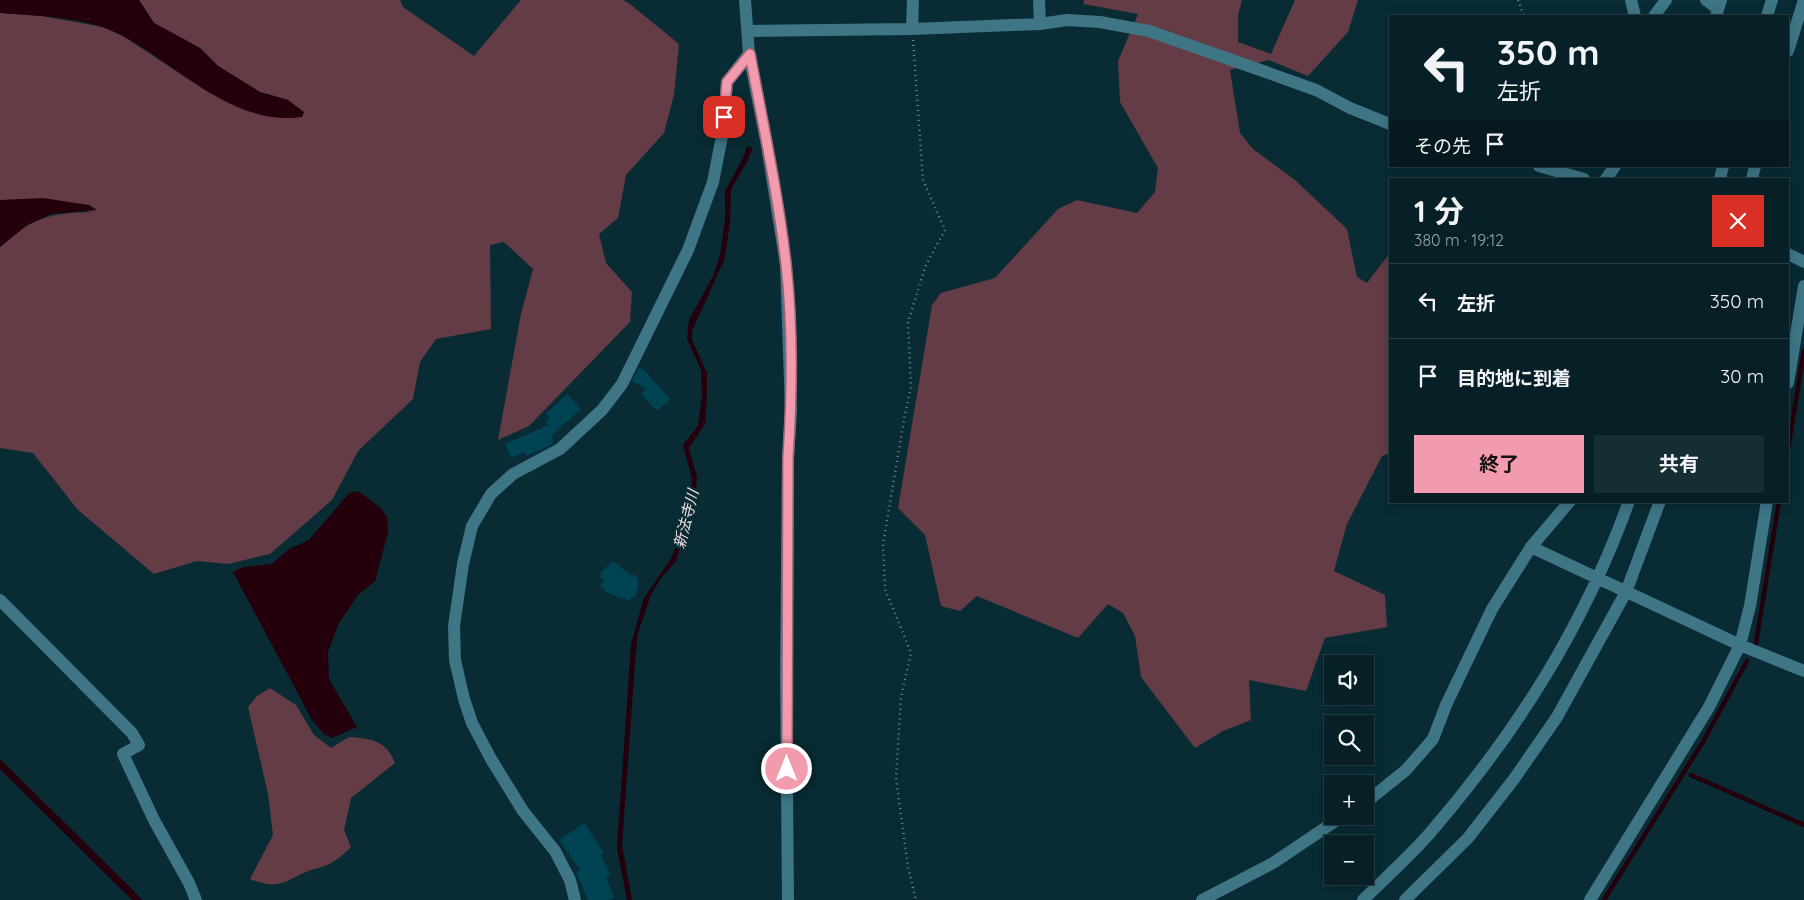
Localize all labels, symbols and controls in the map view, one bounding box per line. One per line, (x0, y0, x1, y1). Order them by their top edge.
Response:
text: 350 m (1497, 30, 1600, 74)
icon: left (1414, 35, 1479, 100)
text: 左折 (1497, 77, 1541, 105)
pin (703, 96, 745, 138)
icon: arrive (710, 103, 738, 131)
icon: arrive (1481, 130, 1509, 158)
text: その先 (1414, 134, 1471, 158)
text: 1 分 (1414, 192, 1464, 230)
button: close (1712, 195, 1764, 247)
text: 380 m · 19:12 (1414, 230, 1504, 250)
icon: left (1414, 287, 1442, 315)
text: 350 m (1710, 289, 1764, 313)
text: 左折 (1457, 291, 1495, 315)
icon: arrive (1414, 362, 1442, 390)
text: 30 m (1720, 364, 1764, 388)
text: 目的地に到着 (1457, 366, 1571, 390)
button: 終了 (1414, 435, 1584, 493)
button: 共有 (1594, 435, 1764, 493)
water label: 新法寺川 (670, 486, 703, 550)
map controls (1324, 655, 1374, 885)
button: sound (1324, 655, 1374, 705)
button: search (1324, 715, 1374, 765)
position arrow (760, 742, 812, 794)
button: + (1324, 775, 1374, 825)
button: − (1324, 835, 1374, 885)

